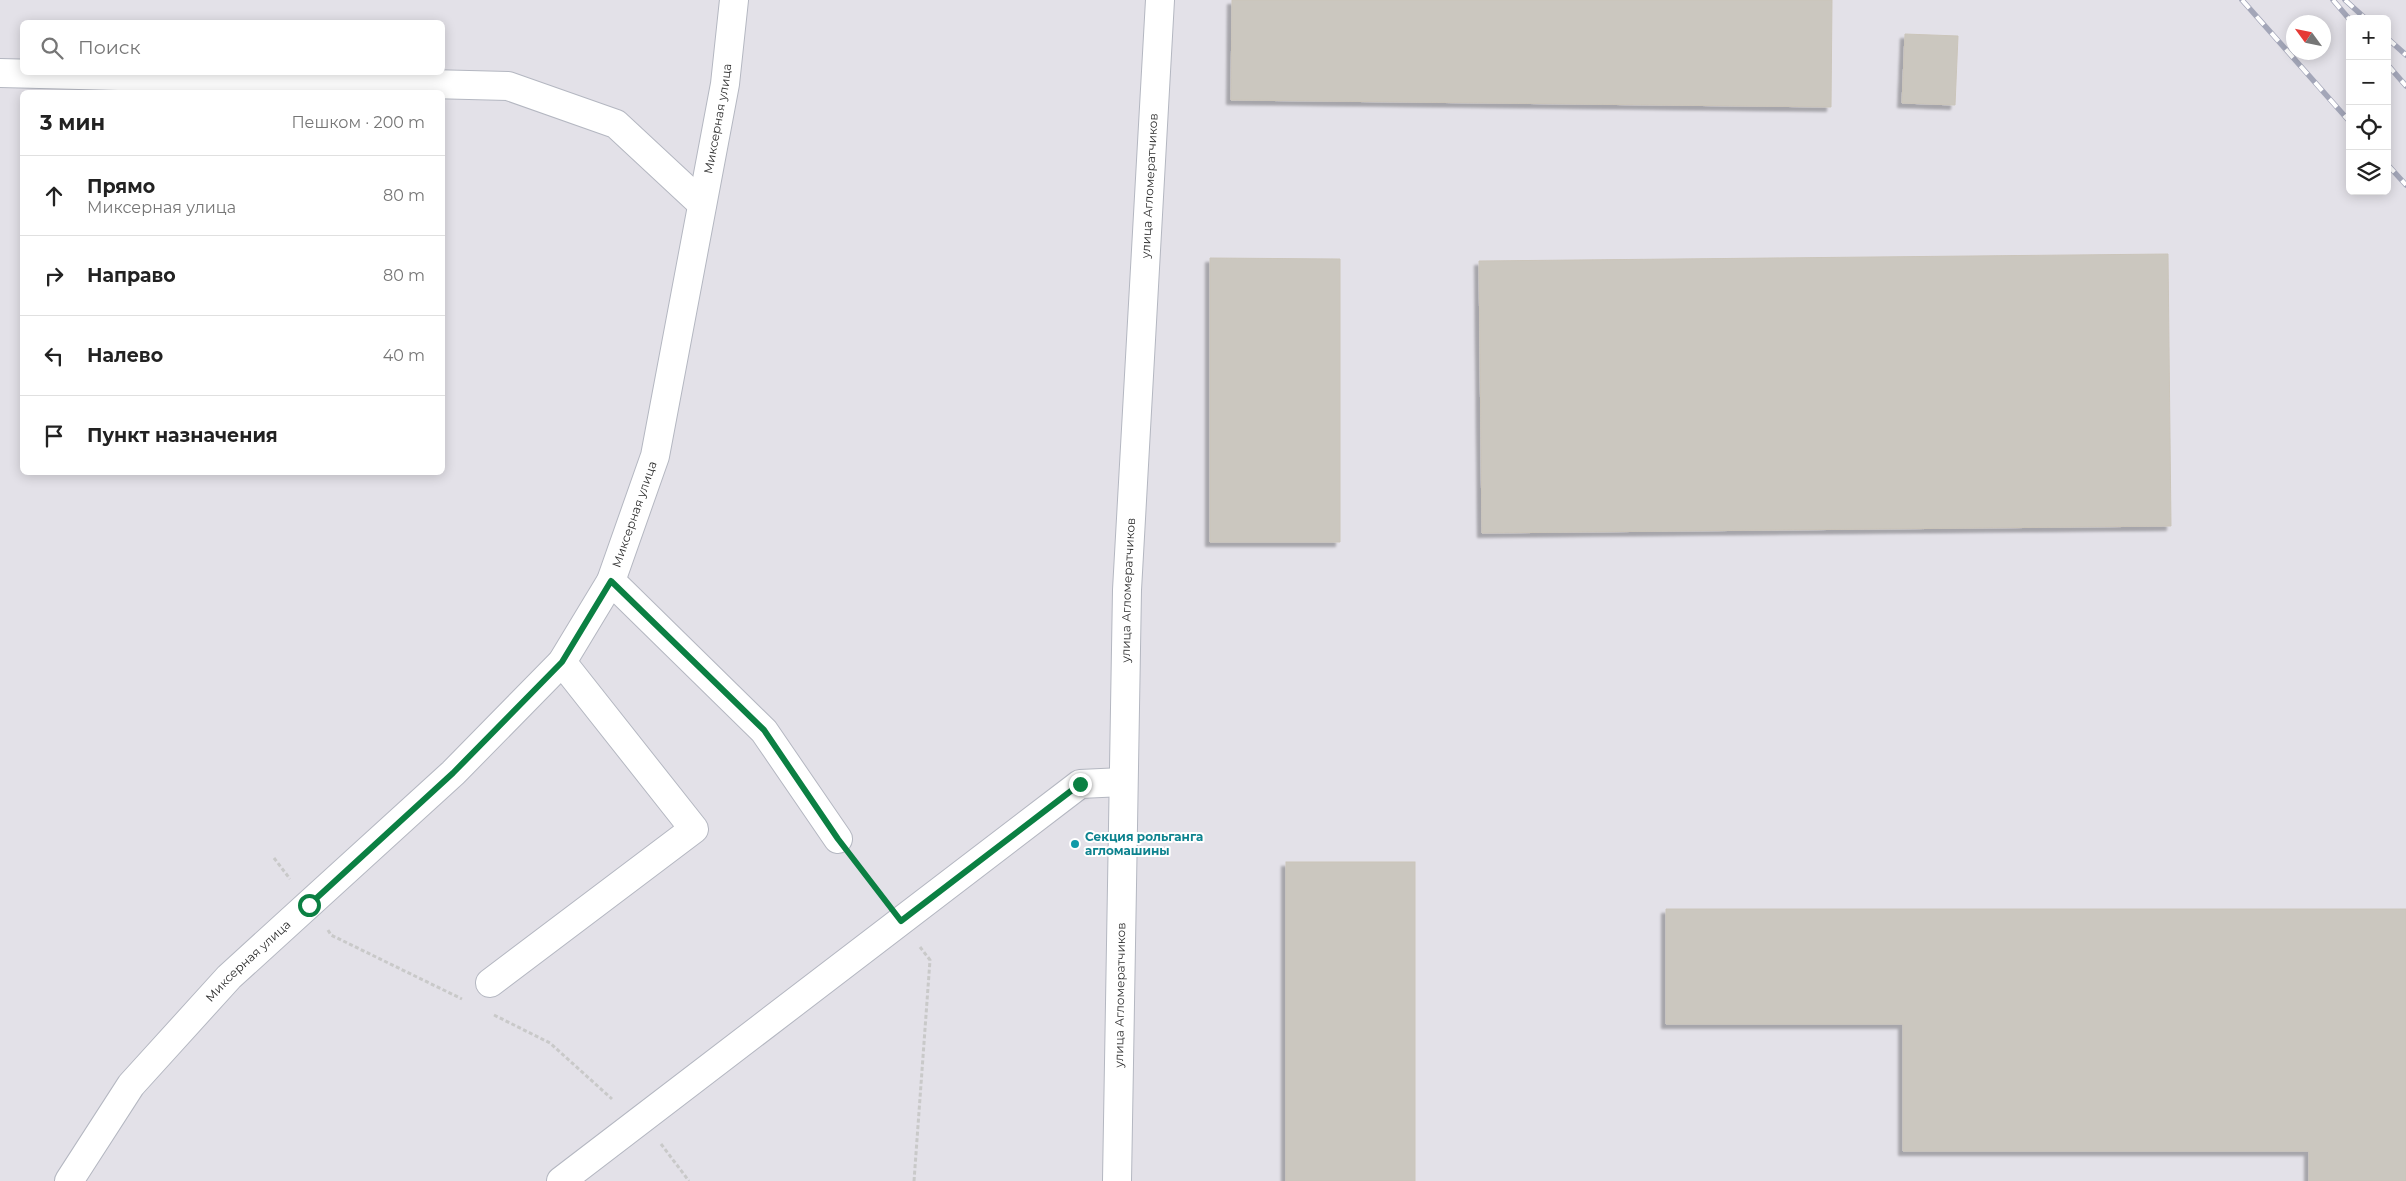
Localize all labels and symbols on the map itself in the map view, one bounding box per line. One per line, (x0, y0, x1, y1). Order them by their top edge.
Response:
north arrow (2286, 15, 2331, 60)
street label: Миксерная улица (700, 63, 734, 175)
street label: улица Агломератчиков (1138, 113, 1161, 260)
street label: Миксерная улица (608, 459, 660, 569)
street label: улица Агломератчиков (1118, 517, 1138, 664)
route end (1069, 773, 1092, 796)
place label: Секция рольганга агломашины (1085, 829, 1203, 858)
marker: Секция рольганга агломашины (1069, 838, 1081, 850)
route start (298, 894, 321, 917)
street label: Миксерная улица (202, 917, 294, 1005)
street label: улица Агломератчиков (1111, 922, 1128, 1069)

